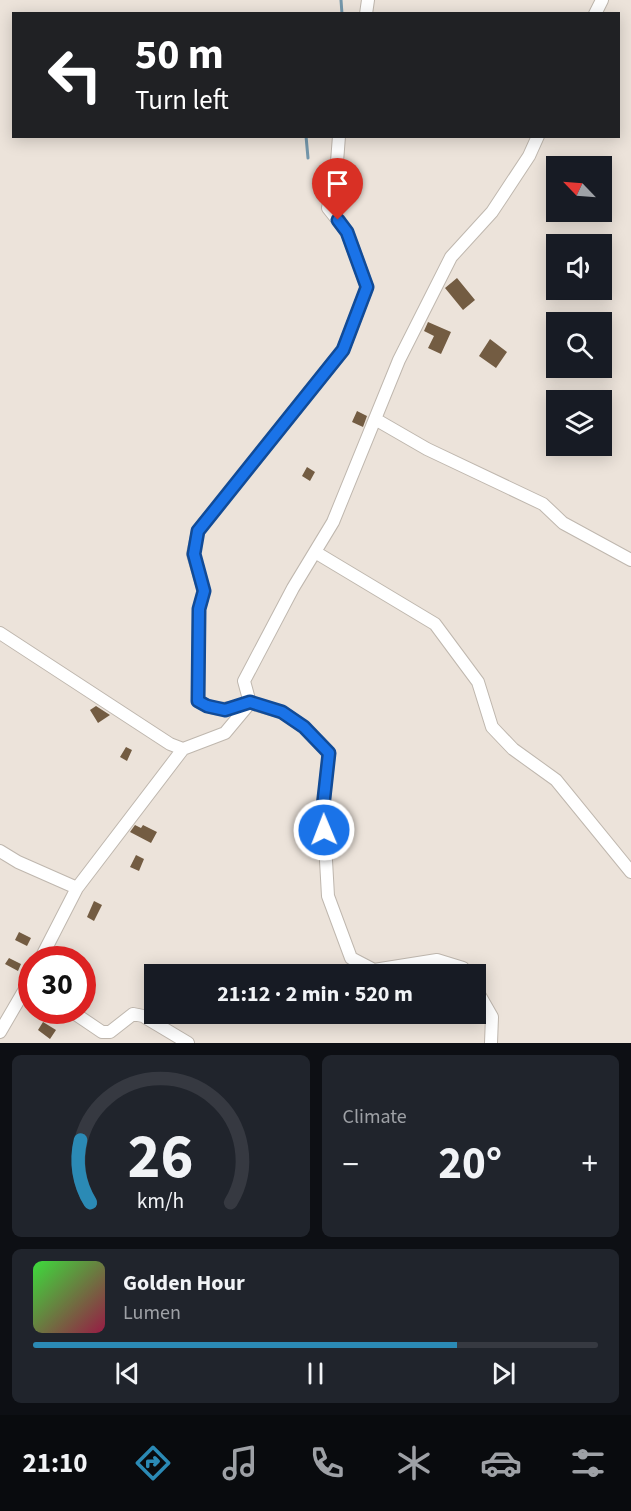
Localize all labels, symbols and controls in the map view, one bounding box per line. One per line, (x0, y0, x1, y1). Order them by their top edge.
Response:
text: 50 m (135, 25, 224, 85)
icon: left (36, 36, 114, 114)
text: Turn left (135, 81, 229, 120)
north arrow (546, 156, 612, 222)
map controls (546, 156, 612, 456)
pin (312, 158, 363, 220)
icon: arrive (321, 167, 354, 200)
button: sound (546, 234, 612, 300)
button: search (546, 312, 612, 378)
button: layers (546, 390, 612, 456)
position arrow (292, 798, 356, 862)
speed limit sign: 30 (18, 946, 96, 1024)
text: 21:12 · 2 min · 520 m (217, 978, 413, 1010)
text: Climate (343, 1103, 407, 1131)
text: 26 (128, 1113, 194, 1202)
text: 20° (438, 1132, 502, 1196)
text: − (343, 1141, 359, 1188)
text: + (582, 1141, 598, 1188)
text: km/h (137, 1186, 185, 1217)
text: Golden Hour (123, 1267, 245, 1299)
text: Lumen (123, 1299, 181, 1327)
icon: previous (111, 1357, 144, 1390)
icon: pause (299, 1357, 332, 1390)
icon: next (487, 1357, 520, 1390)
icon: directions (132, 1442, 174, 1484)
icon: music (219, 1442, 261, 1484)
icon: phone (306, 1442, 348, 1484)
icon: climate (393, 1442, 435, 1484)
icon: car (480, 1442, 522, 1484)
icon: filters (567, 1442, 609, 1484)
text: 21:10 (22, 1444, 88, 1483)

